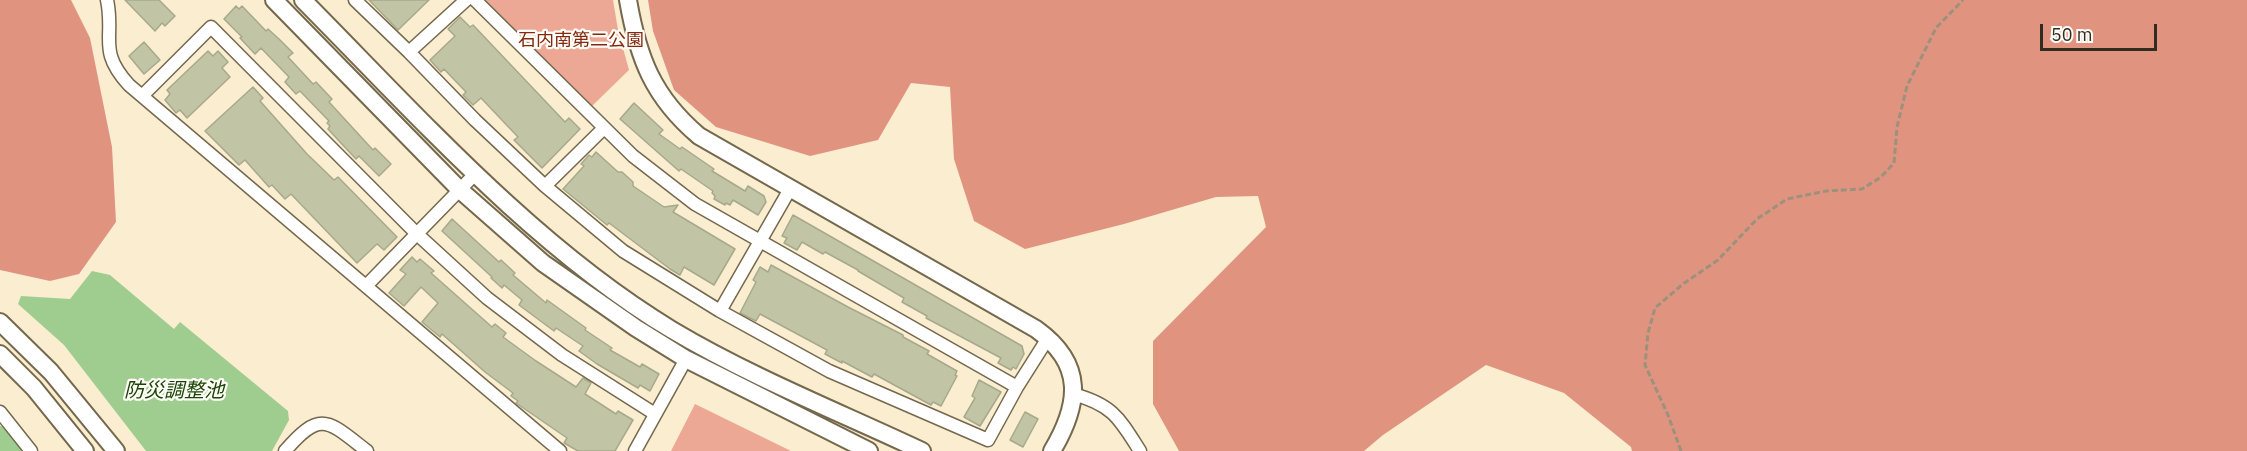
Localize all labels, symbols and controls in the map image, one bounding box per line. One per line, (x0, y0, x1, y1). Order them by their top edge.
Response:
scale bar (2043, 12, 2160, 50)
text: 50 m (2051, 23, 2093, 46)
park label: 石内南第二公園 (518, 30, 644, 52)
water label: 防災調整池 (124, 379, 224, 403)

